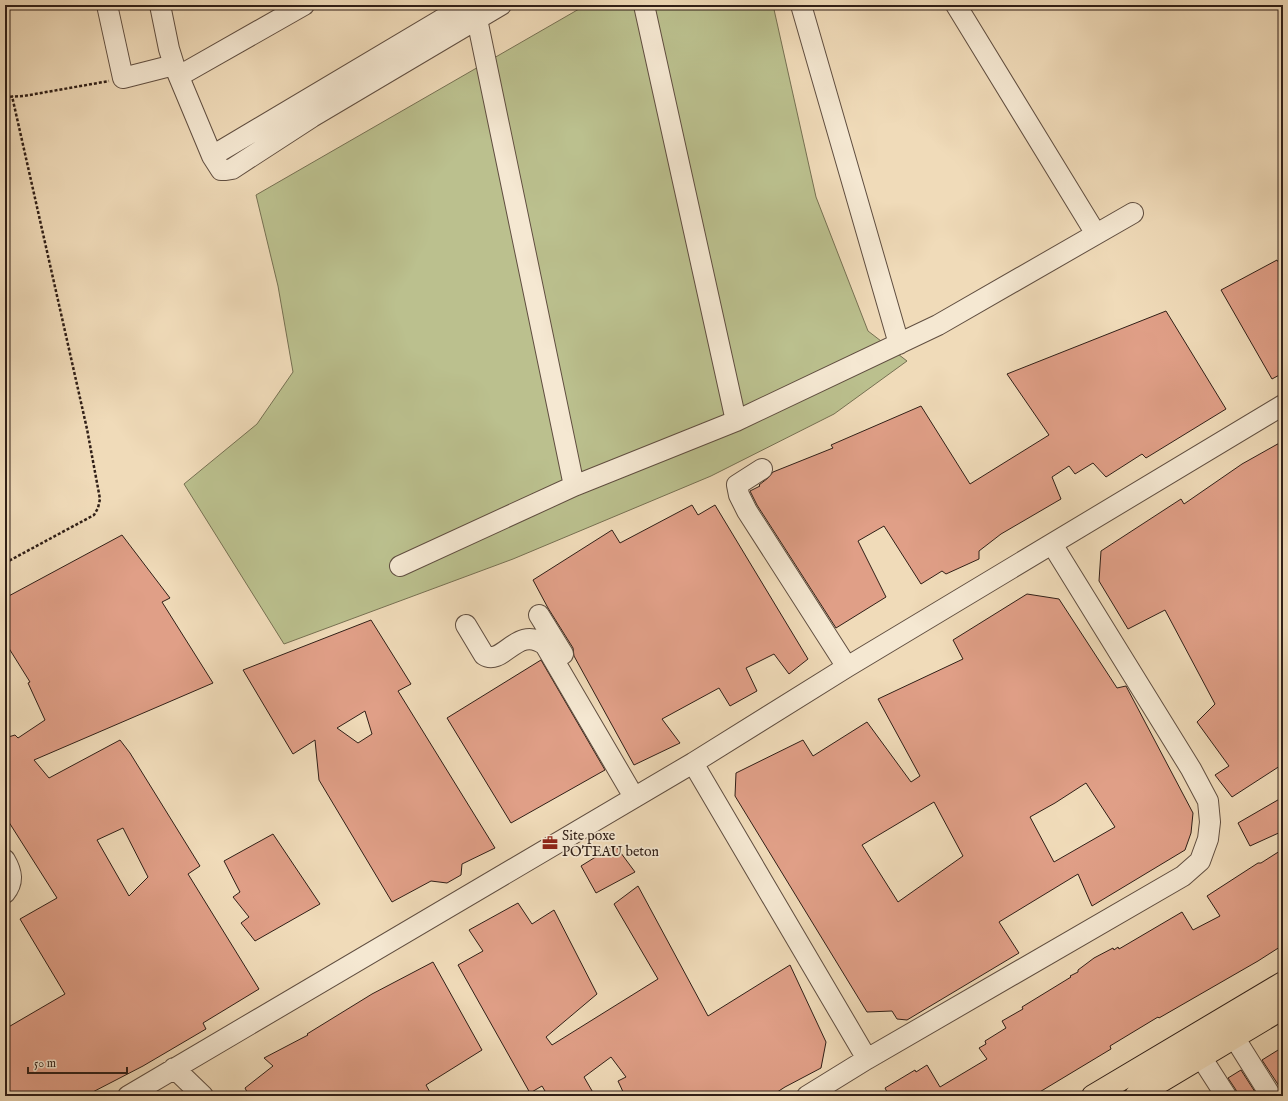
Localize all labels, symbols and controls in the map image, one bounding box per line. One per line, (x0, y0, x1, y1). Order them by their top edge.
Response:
place label: Site poxe POTEAU beton (562, 827, 660, 861)
office icon: Site poxe POTEAU beton (541, 834, 559, 852)
scale bar (28, 1049, 127, 1075)
text: 50 m (34, 1056, 56, 1071)

